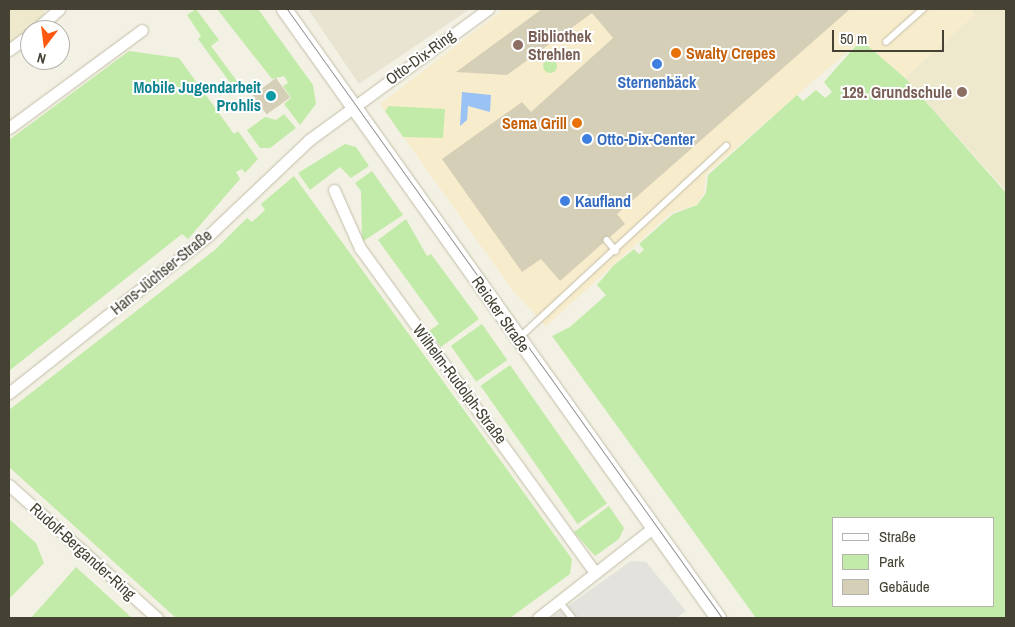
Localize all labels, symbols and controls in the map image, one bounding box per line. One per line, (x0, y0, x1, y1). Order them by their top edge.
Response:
north arrow (20, 20, 70, 70)
scale bar (835, 20, 948, 52)
street label: Otto-Dix-Ring (382, 25, 458, 89)
place label: Bibliothek Strehlen (528, 26, 591, 64)
text: 50 m (840, 28, 867, 49)
marker: Bibliothek Strehlen (512, 39, 524, 51)
place label: Swalty Crepes (686, 43, 776, 63)
marker: Swalty Crepes (670, 47, 682, 59)
text: N (35, 49, 48, 68)
marker: Sternenbäck (651, 58, 663, 70)
place label: Sternenbäck (618, 72, 696, 92)
place label: Mobile Jugendarbeit Prohlis (133, 77, 261, 115)
place label: 129. Grundschule (842, 82, 952, 102)
marker: 129. Grundschule (956, 86, 968, 98)
marker: Mobile Jugendarbeit Prohlis (265, 90, 277, 102)
place label: Sema Grill (502, 113, 567, 133)
marker: Sema Grill (571, 117, 583, 129)
place label: Otto-Dix-Center (597, 129, 695, 149)
marker: Otto-Dix-Center (581, 133, 593, 145)
place label: Kaufland (575, 191, 631, 211)
marker: Kaufland (559, 195, 571, 207)
street label: Hans-Jüchser-Straße (107, 225, 215, 319)
street label: Reicker Straße (468, 272, 534, 356)
street label: Wilhelm-Rudolph-Straße (409, 321, 511, 447)
street label: Rudolf-Bergander-Ring (26, 498, 140, 604)
legend (832, 517, 995, 607)
text: Straße (879, 526, 916, 547)
text: Park (879, 551, 904, 572)
text: Gebäude (879, 576, 930, 597)

